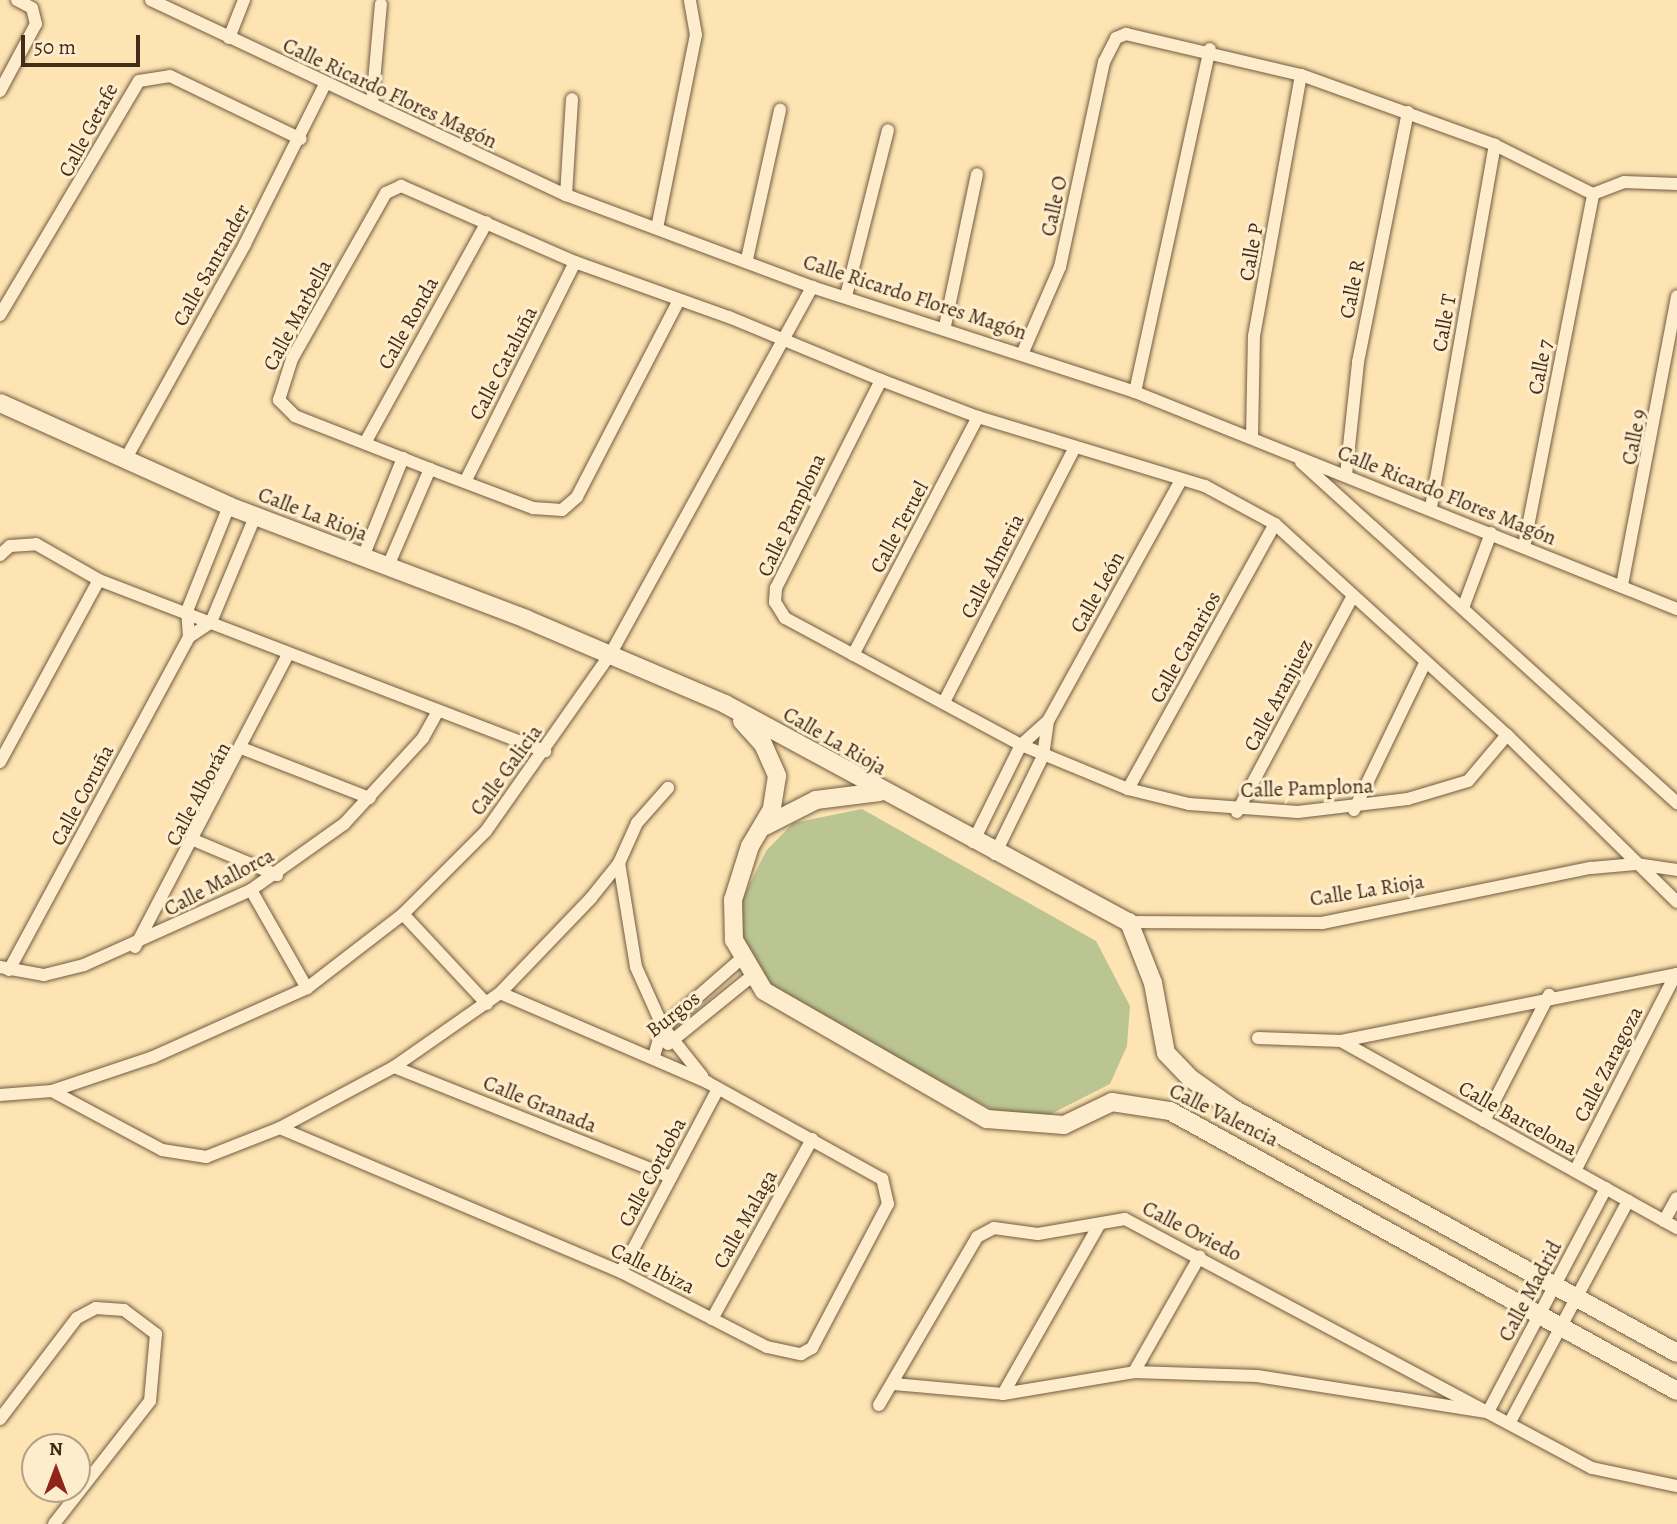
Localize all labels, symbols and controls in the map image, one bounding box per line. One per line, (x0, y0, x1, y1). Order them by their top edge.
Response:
scale bar (24, 21, 144, 65)
street label: Calle Ricardo Flores Magón (279, 32, 501, 154)
text: 50 m (34, 33, 76, 61)
street label: Calle Getafe (53, 79, 123, 181)
street label: Calle O (1035, 173, 1073, 239)
street label: Calle Santander (167, 200, 255, 330)
street label: Calle P (1234, 221, 1268, 283)
street label: Calle Ricardo Flores Magón (800, 249, 1030, 345)
street label: Calle Marbella (257, 255, 337, 375)
street label: Calle R (1334, 257, 1370, 321)
street label: Calle Ronda (372, 272, 444, 374)
street label: Calle T (1427, 292, 1461, 354)
street label: Calle Cataluña (464, 302, 542, 424)
street label: Calle 7 (1522, 337, 1558, 397)
street label: Calle 9 (1616, 407, 1652, 467)
street label: Calle Ricardo Flores Magón (1334, 440, 1560, 550)
street label: Calle Pamplona (751, 449, 831, 581)
street label: Calle Teruel (864, 477, 934, 577)
street label: Calle La Rioja (255, 482, 371, 546)
street label: Calle Almeria (955, 509, 1029, 623)
street label: Calle León (1064, 547, 1130, 637)
street label: Calle Canarios (1144, 587, 1226, 707)
street label: Calle Aranjuez (1238, 635, 1318, 755)
street label: Calle La Rioja (779, 701, 891, 781)
street label: Calle Galicia (465, 720, 547, 820)
street label: Calle Alborán (160, 738, 236, 850)
street label: Calle Coruña (45, 740, 119, 850)
street label: Calle Pamplona (1240, 773, 1374, 803)
street label: Calle Mallorca (160, 842, 278, 922)
street label: Calle La Rioja (1308, 869, 1426, 911)
street label: Burgos (641, 985, 705, 1043)
street label: Calle Zaragoza (1568, 1002, 1648, 1126)
street label: Calle Granada (480, 1070, 600, 1138)
street label: Calle Barcelona (1454, 1075, 1582, 1161)
street label: Calle Valencia (1165, 1078, 1283, 1152)
street label: Calle Cordoba (613, 1113, 691, 1231)
street label: Calle Malaga (708, 1165, 782, 1273)
street label: Calle Oviedo (1138, 1195, 1246, 1267)
street label: Calle Madrid (1493, 1236, 1567, 1346)
street label: Calle Ibiza (607, 1237, 699, 1299)
north arrow (21, 1433, 91, 1503)
text: N (49, 1436, 63, 1462)

